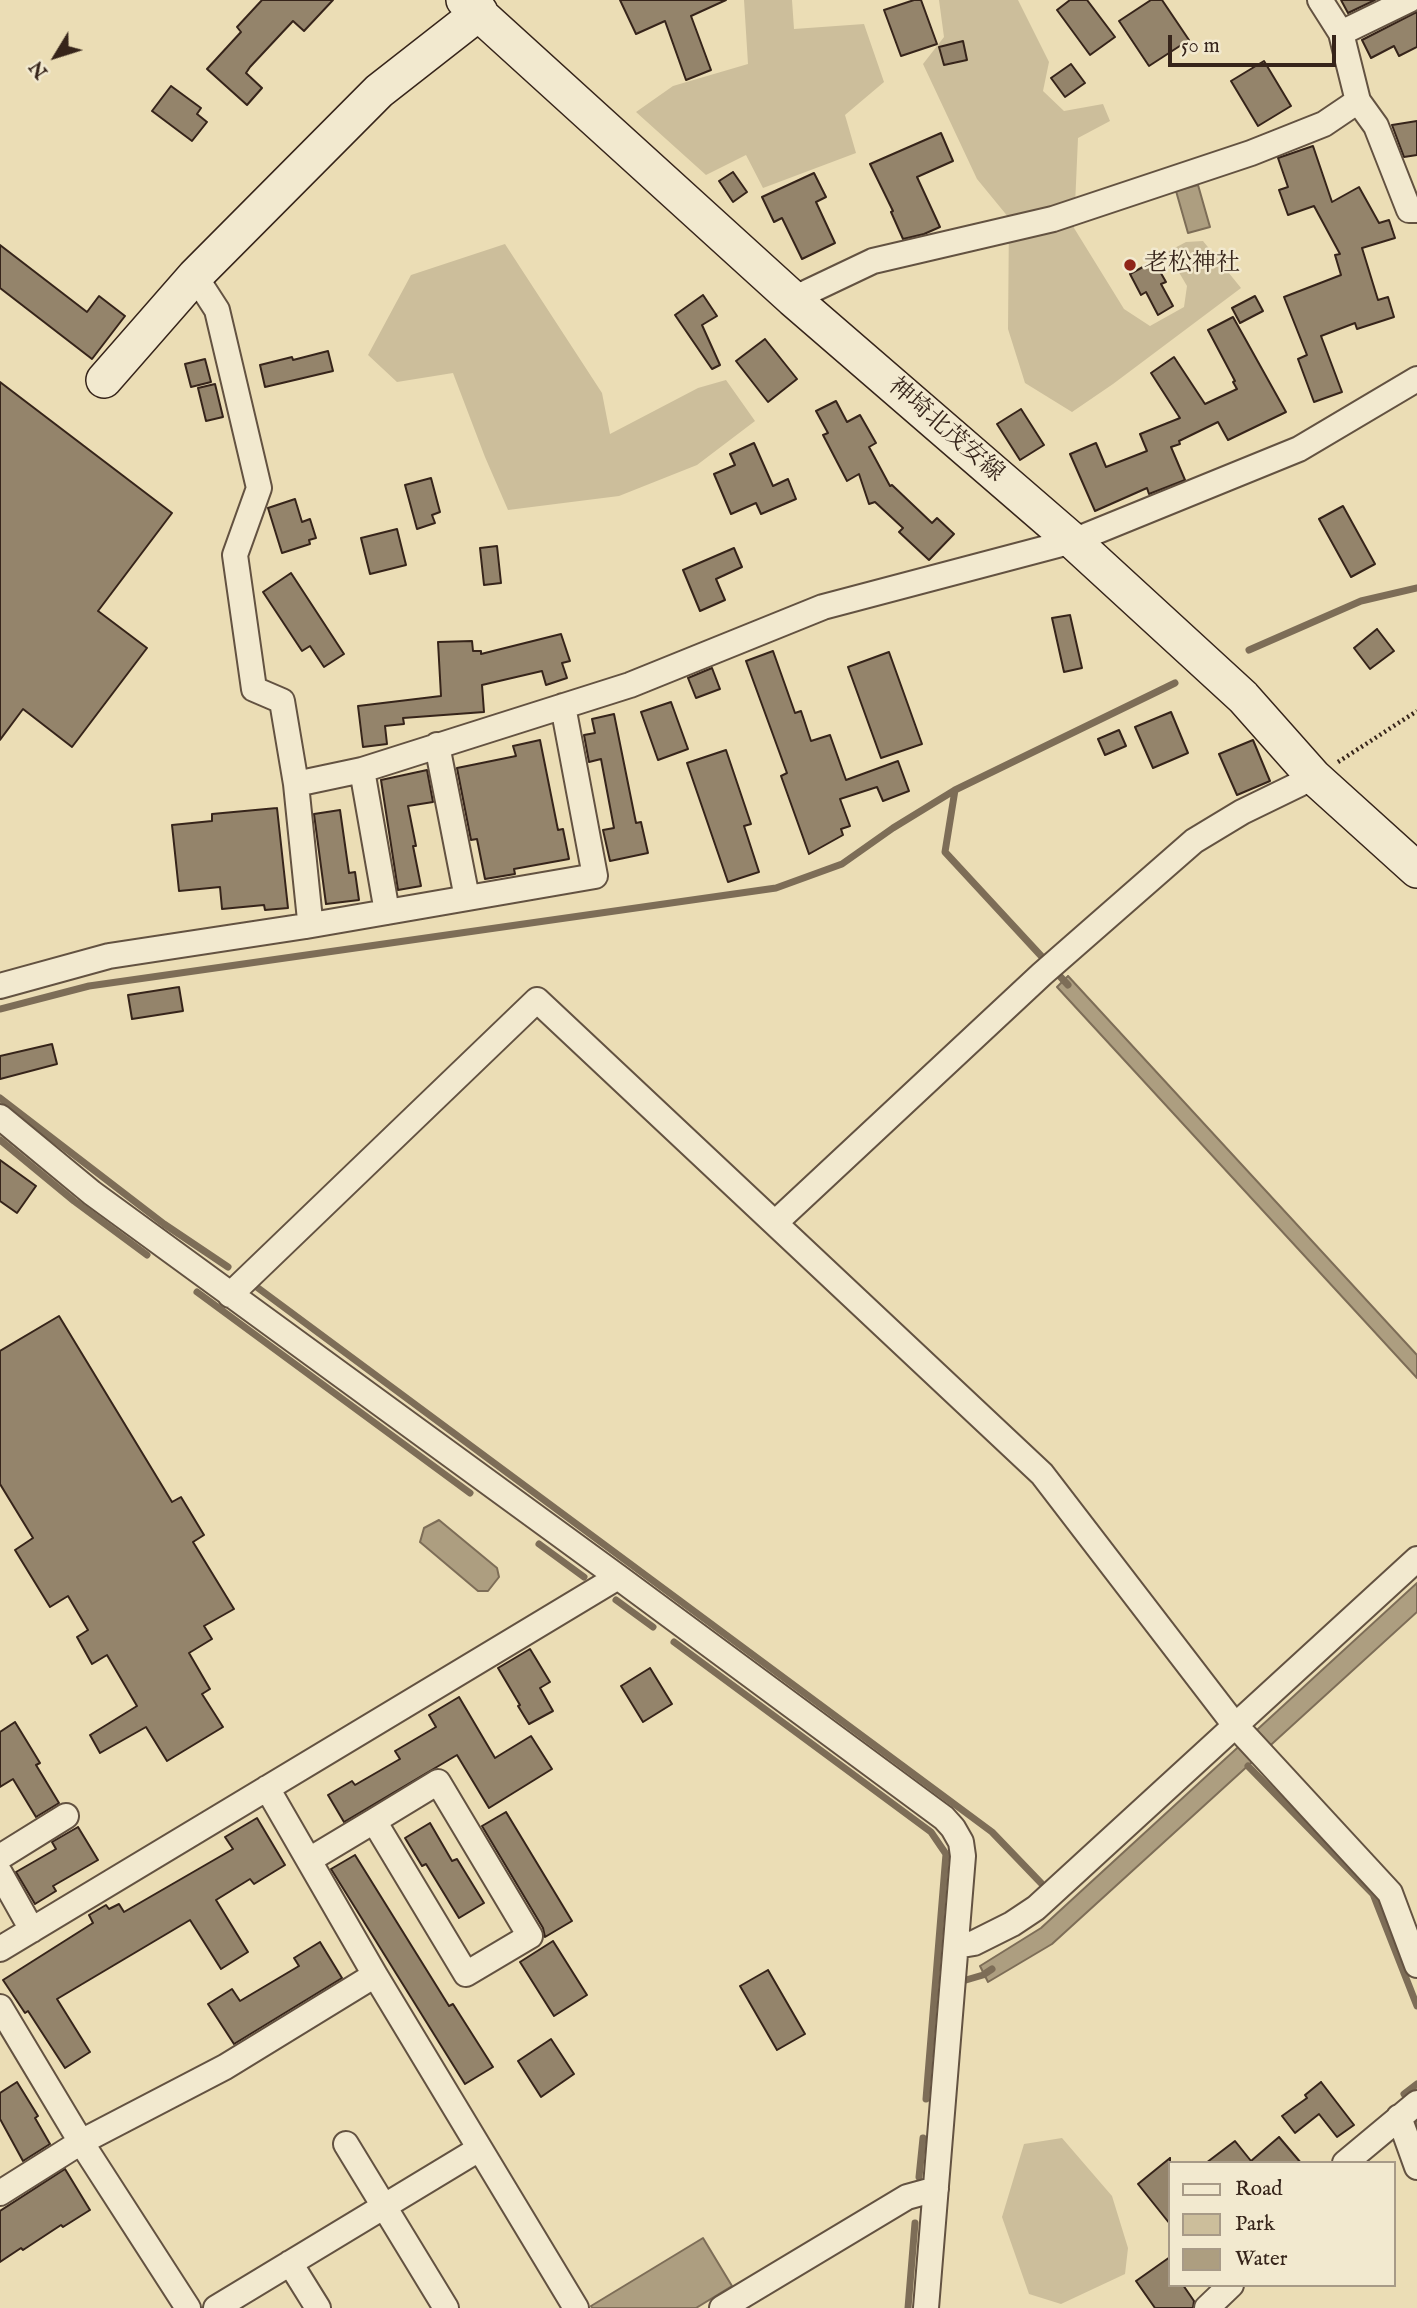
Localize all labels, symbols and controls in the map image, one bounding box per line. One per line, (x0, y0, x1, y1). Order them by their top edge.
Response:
north arrow (21, 21, 91, 91)
scale bar (1172, 21, 1340, 65)
text: 50 m (1181, 33, 1220, 60)
text: N (25, 55, 54, 83)
place label: 老松神社 (1144, 251, 1240, 279)
marker: 老松神社 (1122, 257, 1138, 273)
street label: 神埼北茂安線 (881, 373, 1009, 489)
legend (1168, 2161, 1396, 2287)
text: Road (1235, 2176, 1282, 2203)
text: Park (1235, 2211, 1275, 2238)
text: Water (1235, 2246, 1287, 2273)

